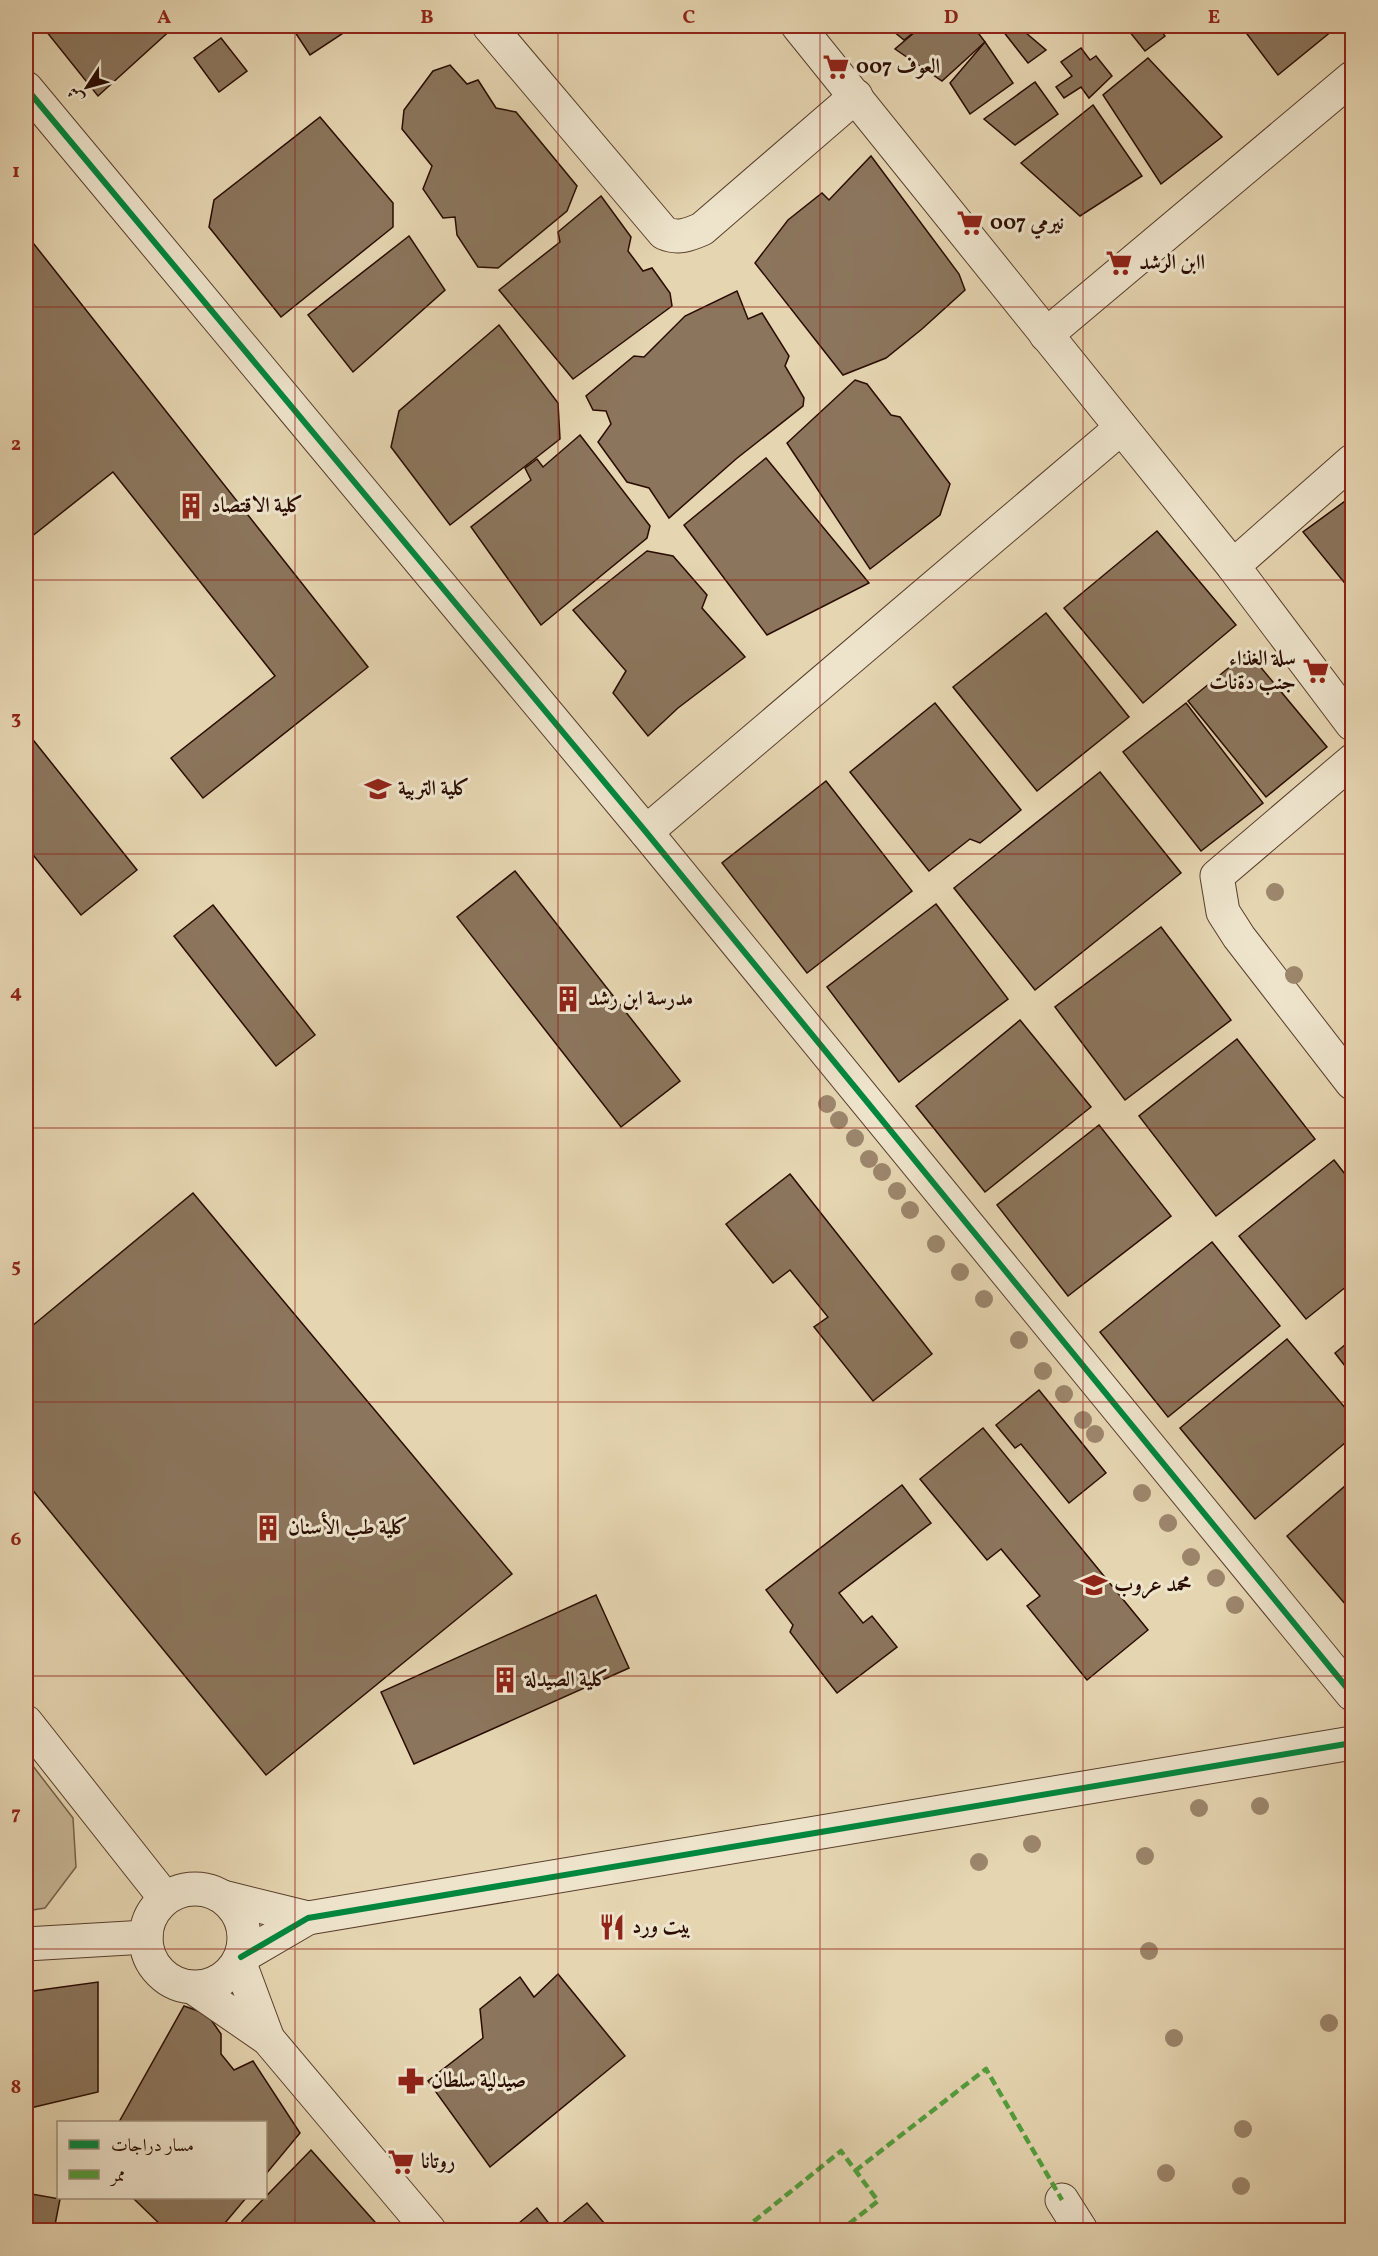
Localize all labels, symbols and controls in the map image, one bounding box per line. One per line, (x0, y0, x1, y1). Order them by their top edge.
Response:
text: A (157, 4, 171, 32)
text: B (420, 4, 434, 32)
text: C (683, 4, 696, 32)
text: D (944, 4, 958, 32)
text: E (1208, 4, 1220, 32)
supermarket icon: العوف 007 (821, 52, 851, 82)
place label: العوف 007 (856, 53, 940, 82)
north arrow (57, 57, 117, 117)
text: ش (63, 82, 90, 108)
text: 1 (12, 158, 20, 186)
supermarket icon: نيرمي 007 (955, 208, 985, 238)
place label: نيرمي 007 (990, 209, 1064, 240)
supermarket icon: اابن الرشد (1104, 248, 1134, 278)
place label: اابن الرشد (1139, 249, 1205, 278)
text: 2 (11, 431, 21, 459)
building icon: كلية الاقتصاد (176, 491, 206, 521)
place label: كلية الاقتصاد (211, 492, 303, 521)
place label: سلة الغذاء جنب دةنات (1209, 645, 1296, 698)
supermarket icon: سلة الغذاء جنب دةنات (1301, 656, 1331, 686)
text: 3 (11, 705, 21, 733)
school or university icon: كلية التربية (363, 774, 393, 804)
place label: كلية التربية (398, 775, 470, 804)
text: 4 (10, 979, 22, 1007)
building icon: مدرسة ابن رشد (553, 984, 583, 1014)
place label: مدرسة ابن رشد (588, 985, 693, 1014)
text: 5 (11, 1253, 21, 1281)
place label: كلية طب الأسنان (288, 1511, 408, 1543)
building icon: كلية طب الأسنان (253, 1513, 283, 1543)
text: 6 (11, 1526, 22, 1554)
school or university icon: محمد عروب (1079, 1570, 1109, 1600)
place label: محمد عروب (1114, 1571, 1191, 1600)
building icon: كلية الصيدلة (490, 1665, 520, 1695)
place label: كلية الصيدلة (523, 1666, 608, 1695)
text: 7 (11, 1800, 21, 1828)
restaurant icon: بيت ورد (597, 1912, 627, 1942)
place label: بيت ورد (632, 1913, 691, 1942)
pharmacy icon: صيدلية سلطان (396, 2066, 426, 2096)
place label: صيدلية سلطان (431, 2067, 526, 2096)
text: 8 (11, 2074, 21, 2102)
legend (57, 2121, 267, 2199)
text: مسار دراجات (111, 2134, 194, 2159)
supermarket icon: روتانا (386, 2147, 416, 2177)
place label: روتانا (421, 2148, 455, 2177)
text: ممر (109, 2164, 125, 2189)

